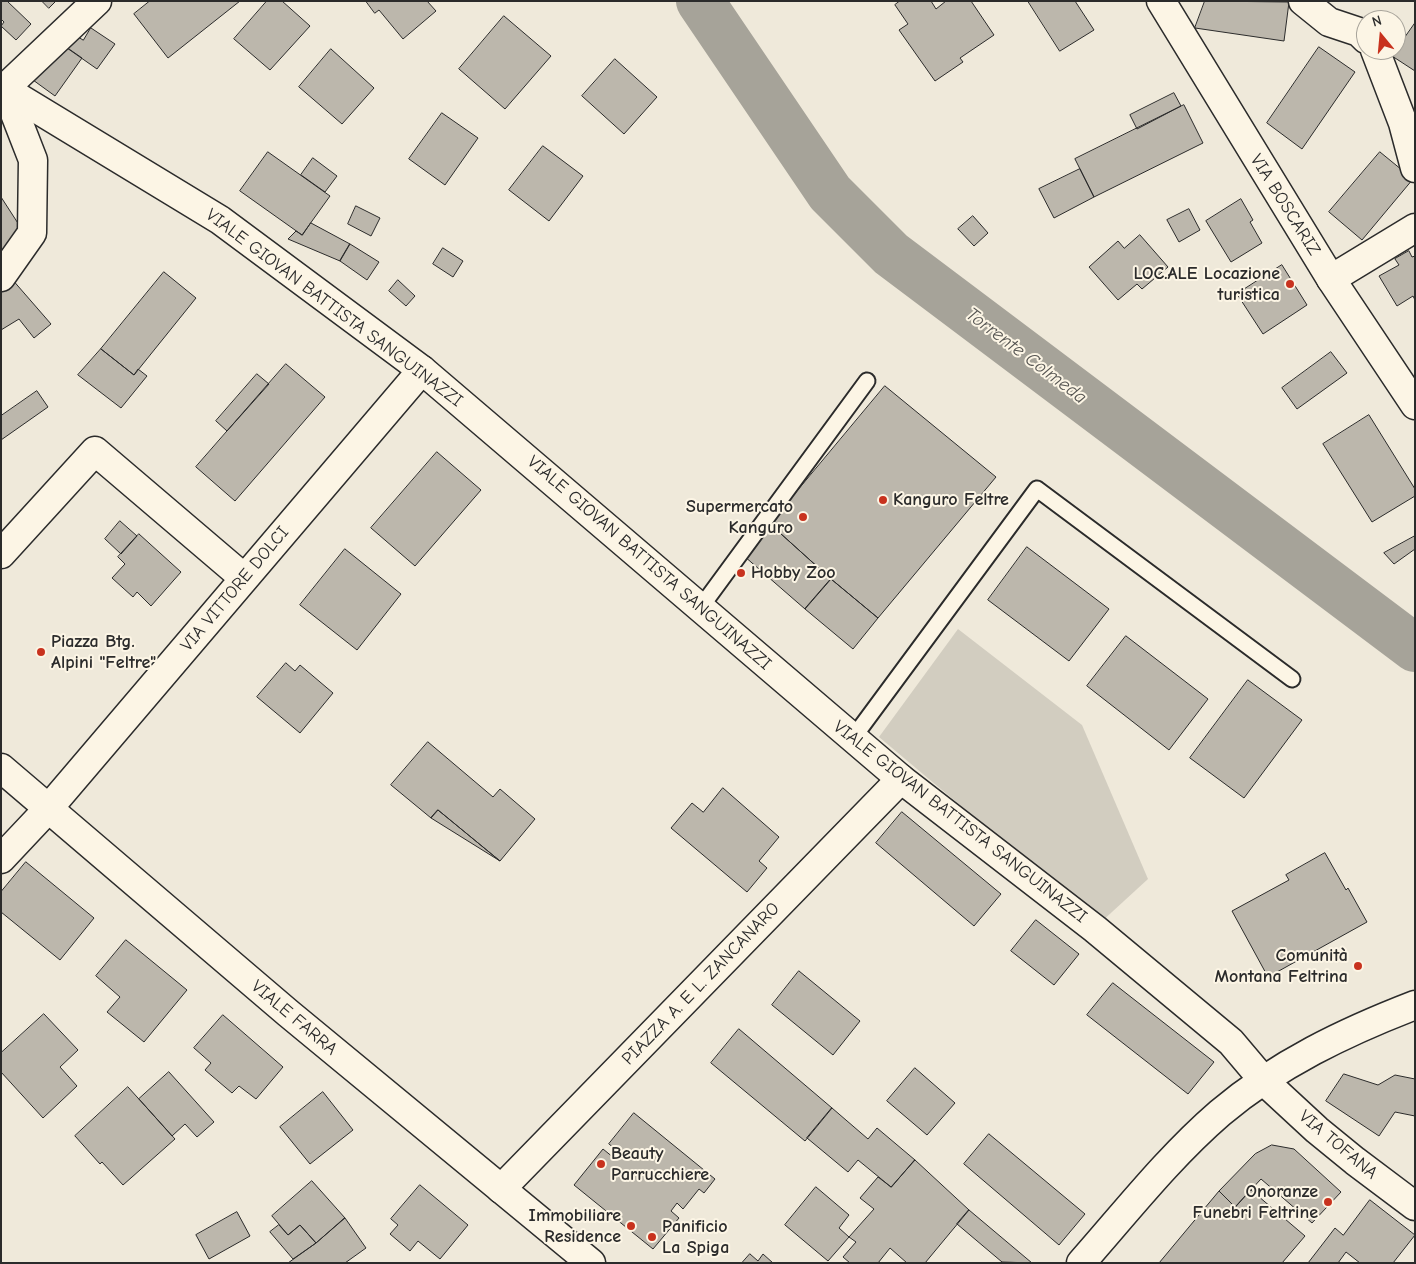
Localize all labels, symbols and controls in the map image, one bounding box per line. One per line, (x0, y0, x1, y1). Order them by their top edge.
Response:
north arrow (1356, 10, 1406, 60)
text: N (1370, 12, 1384, 31)
street label: VIA BOSCARIZ (1245, 150, 1325, 260)
street label: VIALE GIOVAN BATTISTA SANGUINAZZI (201, 204, 467, 412)
place label: LOC.ALE Locazione turistica (1133, 263, 1280, 306)
marker: LOC.ALE Locazione turistica (1284, 278, 1296, 290)
water label: Torrente Colmeda (961, 303, 1091, 409)
street label: VIALE GIOVAN BATTISTA SANGUINAZZI (523, 451, 775, 675)
place label: Kanguro Feltre (893, 489, 1009, 511)
marker: Kanguro Feltre (877, 494, 889, 506)
place label: Supermercato Kanguro (686, 496, 793, 538)
marker: Supermercato Kanguro (797, 511, 809, 523)
street label: VIA VITTORE DOLCI (176, 522, 294, 656)
place label: Hobby Zoo (751, 562, 836, 584)
marker: Hobby Zoo (735, 567, 747, 579)
place label: Piazza Btg. Alpini "Feltre" (51, 631, 156, 674)
marker: Piazza Btg. Alpini "Feltre" (35, 646, 47, 658)
street label: VIALE GIOVAN BATTISTA SANGUINAZZI (829, 716, 1091, 928)
street label: PIAZZA A. E L. ZANCANARO (618, 898, 784, 1070)
place label: Comunità Montana Feltrina (1214, 945, 1348, 988)
marker: Comunità Montana Feltrina (1352, 960, 1364, 972)
street label: VIALE FARRA (247, 976, 341, 1060)
street label: VIA TOFANA (1294, 1106, 1382, 1184)
place label: Beauty Parrucchiere (611, 1143, 709, 1186)
marker: Beauty Parrucchiere (595, 1158, 607, 1170)
place label: Onoranze Funebri Feltrine (1192, 1181, 1318, 1224)
marker: Onoranze Funebri Feltrine (1322, 1196, 1334, 1208)
place label: Immobiliare Residence (529, 1205, 621, 1248)
place label: Panificio La Spiga (662, 1216, 729, 1258)
marker: Immobiliare Residence (625, 1220, 637, 1232)
marker: Panificio La Spiga (646, 1231, 658, 1243)

